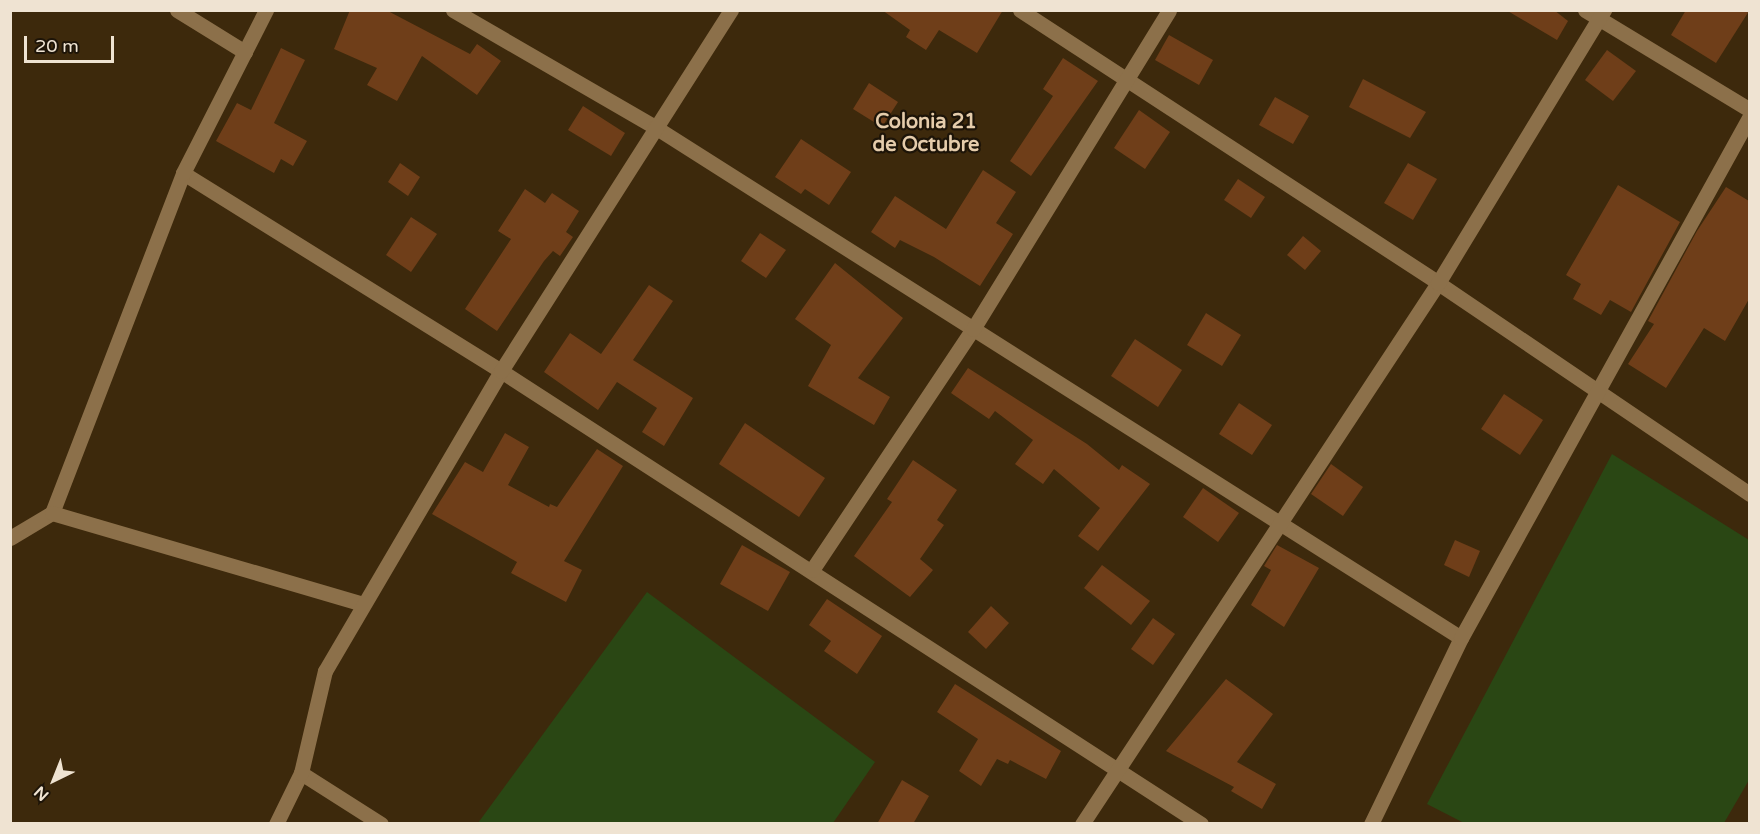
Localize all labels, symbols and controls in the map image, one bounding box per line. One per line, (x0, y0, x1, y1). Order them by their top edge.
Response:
scale bar (27, 24, 117, 62)
text: 20 m (35, 35, 79, 57)
district label: Colonia 21 de Octubre (873, 110, 979, 157)
north arrow (24, 750, 84, 810)
text: N (30, 781, 53, 805)

